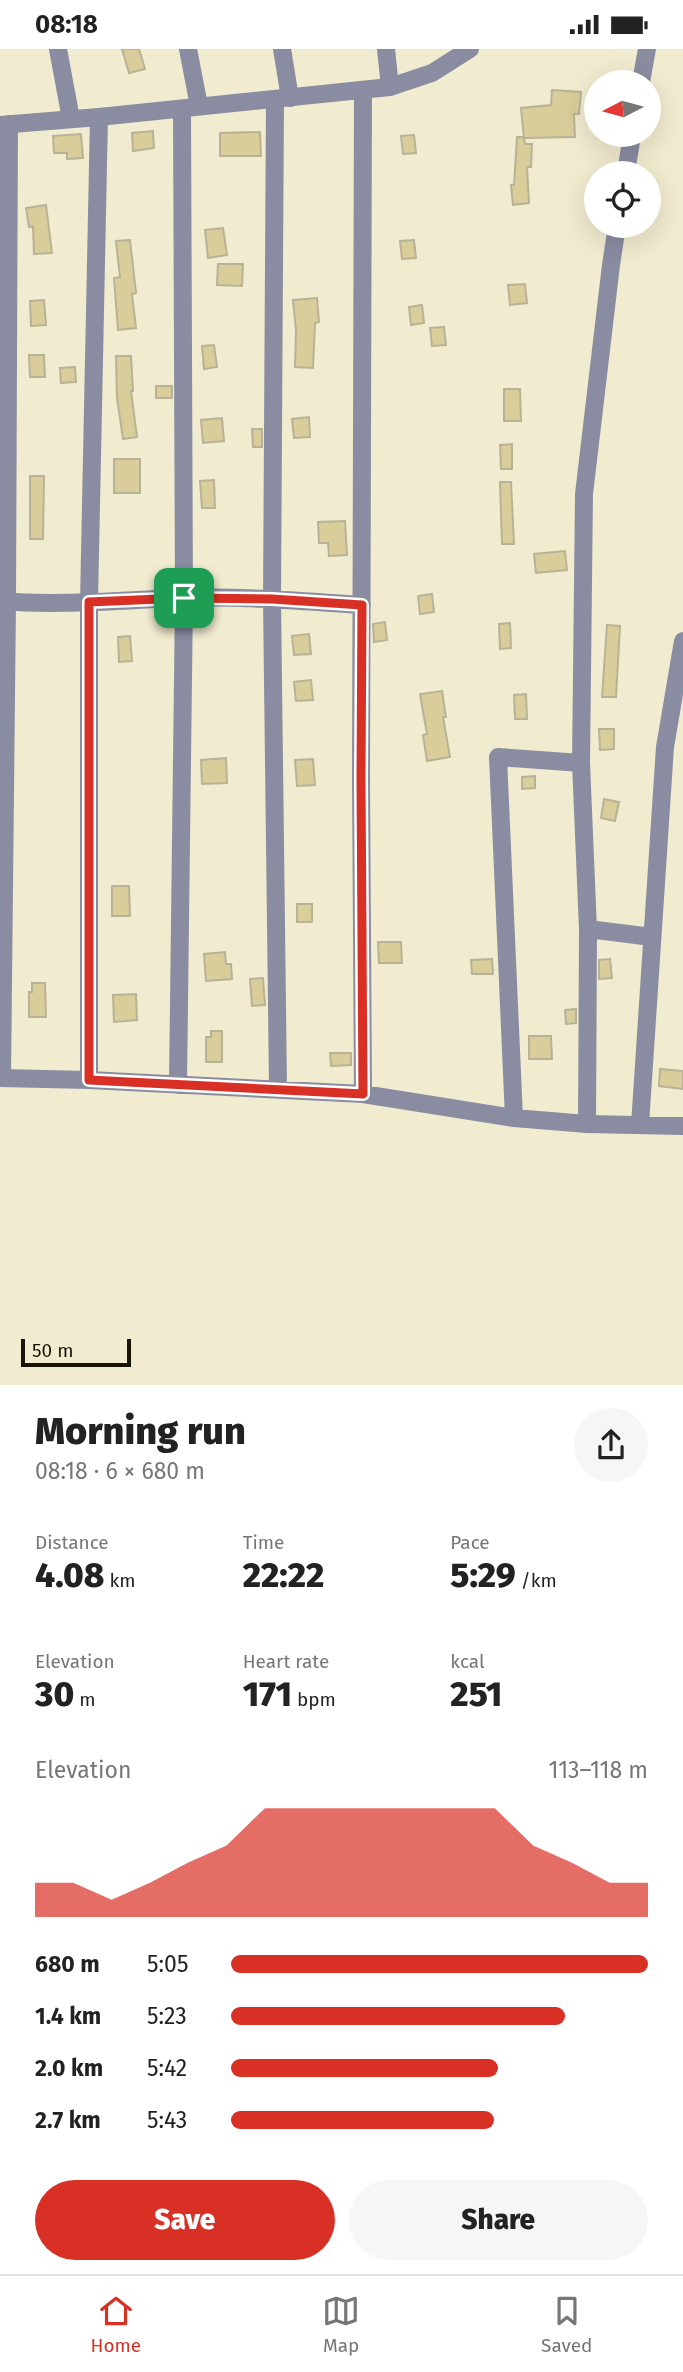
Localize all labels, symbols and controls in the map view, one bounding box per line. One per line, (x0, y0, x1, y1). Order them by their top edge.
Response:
text: 08:18 (35, 9, 98, 40)
north arrow (584, 70, 662, 147)
map controls (584, 70, 661, 238)
button: locate (584, 161, 661, 238)
pin (154, 568, 214, 628)
icon: arrive (165, 579, 203, 617)
scale bar (21, 1336, 131, 1368)
text: 50 m (32, 1339, 73, 1362)
text: Morning run (35, 1408, 246, 1454)
button: share (574, 1408, 648, 1482)
text: 08:18 · 6 × 680 m (35, 1457, 205, 1485)
text: Distance (35, 1531, 109, 1554)
text: Time (243, 1531, 284, 1554)
text: Pace (450, 1531, 490, 1554)
text: 4.08 (35, 1554, 104, 1596)
text: 22:22 (243, 1554, 324, 1596)
text: 5:29 (450, 1554, 516, 1596)
text: km (104, 1569, 136, 1592)
text: /km (516, 1569, 557, 1592)
text: Elevation (35, 1650, 115, 1673)
text: Heart rate (243, 1650, 329, 1673)
text: kcal (450, 1650, 485, 1673)
text: 30 (35, 1673, 74, 1715)
text: 171 (243, 1673, 292, 1715)
text: 251 (450, 1673, 502, 1715)
text: m (74, 1688, 96, 1711)
text: bpm (292, 1688, 336, 1711)
text: Elevation (35, 1756, 131, 1784)
text: 113–118 m (549, 1756, 648, 1784)
text: 680 m (35, 1950, 100, 1978)
text: 5:05 (147, 1950, 188, 1978)
text: 1.4 km (35, 2002, 101, 2030)
text: 5:23 (147, 2002, 187, 2030)
text: 2.0 km (35, 2054, 103, 2082)
text: 5:42 (147, 2054, 187, 2082)
text: 2.7 km (35, 2106, 101, 2134)
text: 5:43 (147, 2106, 187, 2134)
button: Save (35, 2180, 335, 2260)
button: Share (349, 2180, 648, 2260)
tab: Home (90, 2292, 141, 2357)
tab: Map (322, 2292, 360, 2357)
tab: Saved (541, 2292, 592, 2357)

